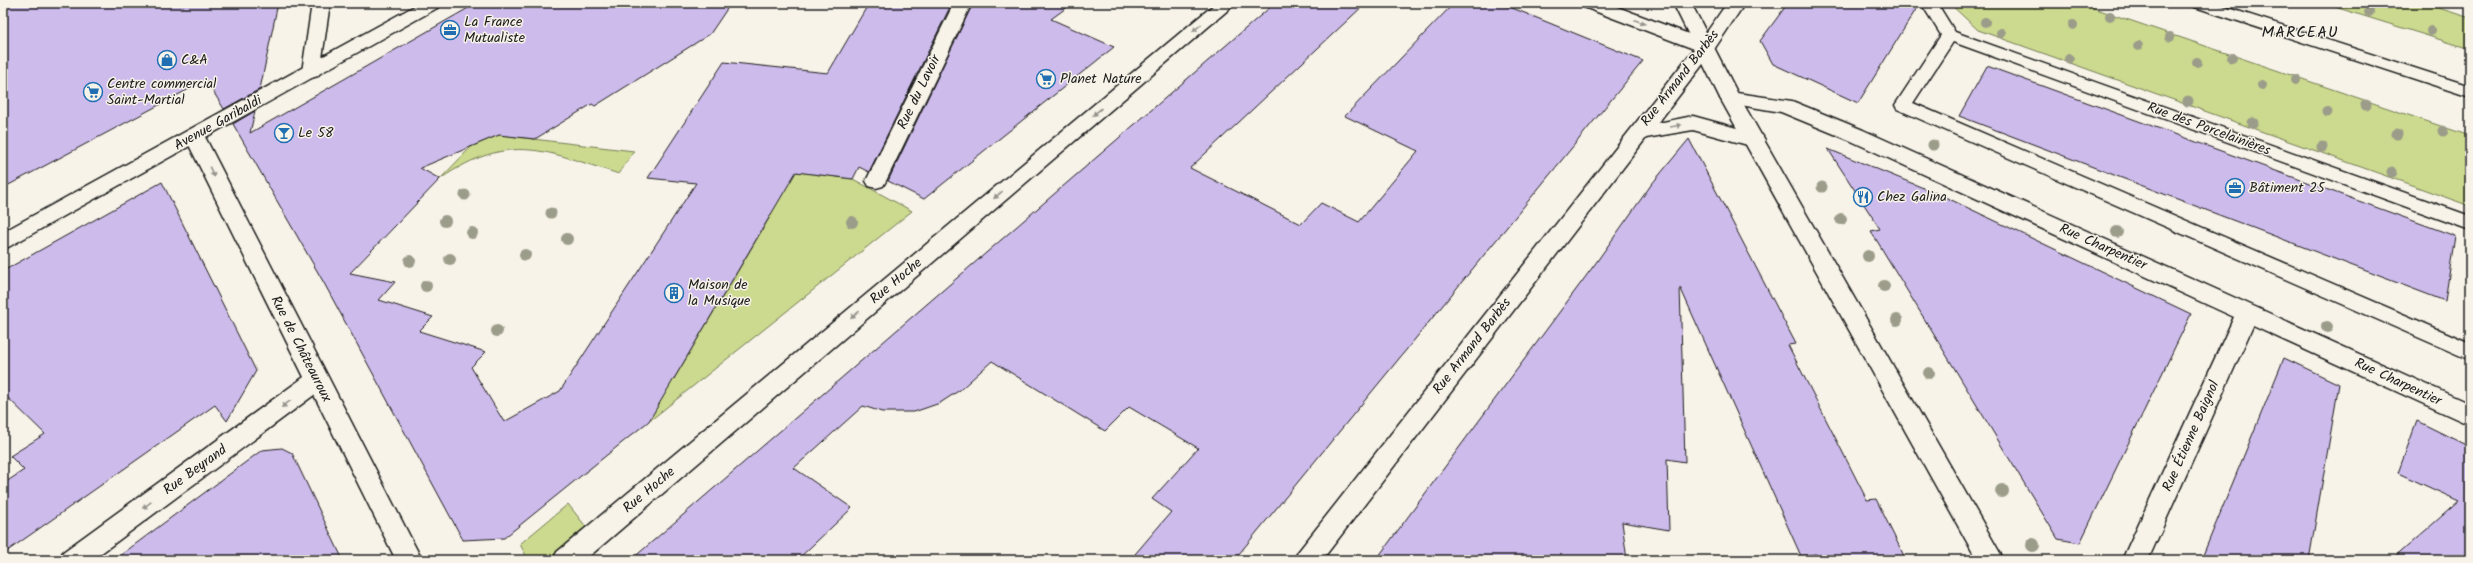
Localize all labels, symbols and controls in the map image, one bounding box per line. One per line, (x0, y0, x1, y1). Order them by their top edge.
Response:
place label: La France Mutualiste (464, 11, 526, 49)
office icon: La France Mutualiste (439, 19, 461, 41)
one-way arrow (1634, 19, 1646, 25)
district label: MARCEAU (2262, 20, 2338, 45)
one-way arrow (1192, 24, 1202, 33)
street label: Rue Armand Barbès (1635, 25, 1725, 131)
shop icon: C&A (156, 49, 178, 71)
place label: C&A (181, 49, 208, 71)
street label: Rue du Lavoir (891, 50, 947, 133)
supermarket icon: Planet Nature (1035, 68, 1057, 90)
place label: Planet Nature (1060, 68, 1142, 90)
place label: Centre commercial Saint-Martial (107, 73, 217, 111)
supermarket icon: Centre commercial Saint-Martial (82, 81, 104, 103)
street label: Avenue Garibaldi (170, 89, 267, 156)
street label: Rue des Porcelainières (2144, 96, 2274, 162)
one-way arrow (1092, 108, 1103, 117)
bar icon: Le 58 (273, 122, 295, 144)
place label: Le 58 (298, 122, 334, 144)
one-way arrow (1670, 123, 1682, 129)
one-way arrow (209, 166, 216, 177)
office icon: Bâtiment 25 (2224, 177, 2246, 199)
place label: Bâtiment 25 (2249, 177, 2326, 199)
restaurant icon: Chez Galina (1852, 186, 1874, 208)
place label: Chez Galina (1877, 186, 1947, 208)
one-way arrow (992, 191, 1003, 200)
street label: Rue Charpentier (2056, 218, 2152, 277)
street label: Rue Hoche (865, 252, 928, 310)
place label: Maison de la Musique (688, 274, 751, 312)
building icon: Maison de la Musique (663, 282, 685, 304)
street label: Rue de Châteauroux (265, 292, 338, 407)
street label: Rue Armand Barbès (1427, 293, 1517, 399)
one-way arrow (850, 311, 861, 320)
street label: Rue Charpentier (2351, 352, 2447, 412)
street label: Rue Étienne Baignol (2157, 376, 2226, 495)
one-way arrow (281, 399, 291, 407)
street label: Rue Beyrand (158, 439, 232, 501)
street label: Rue Hoche (618, 461, 681, 519)
one-way arrow (142, 501, 153, 509)

